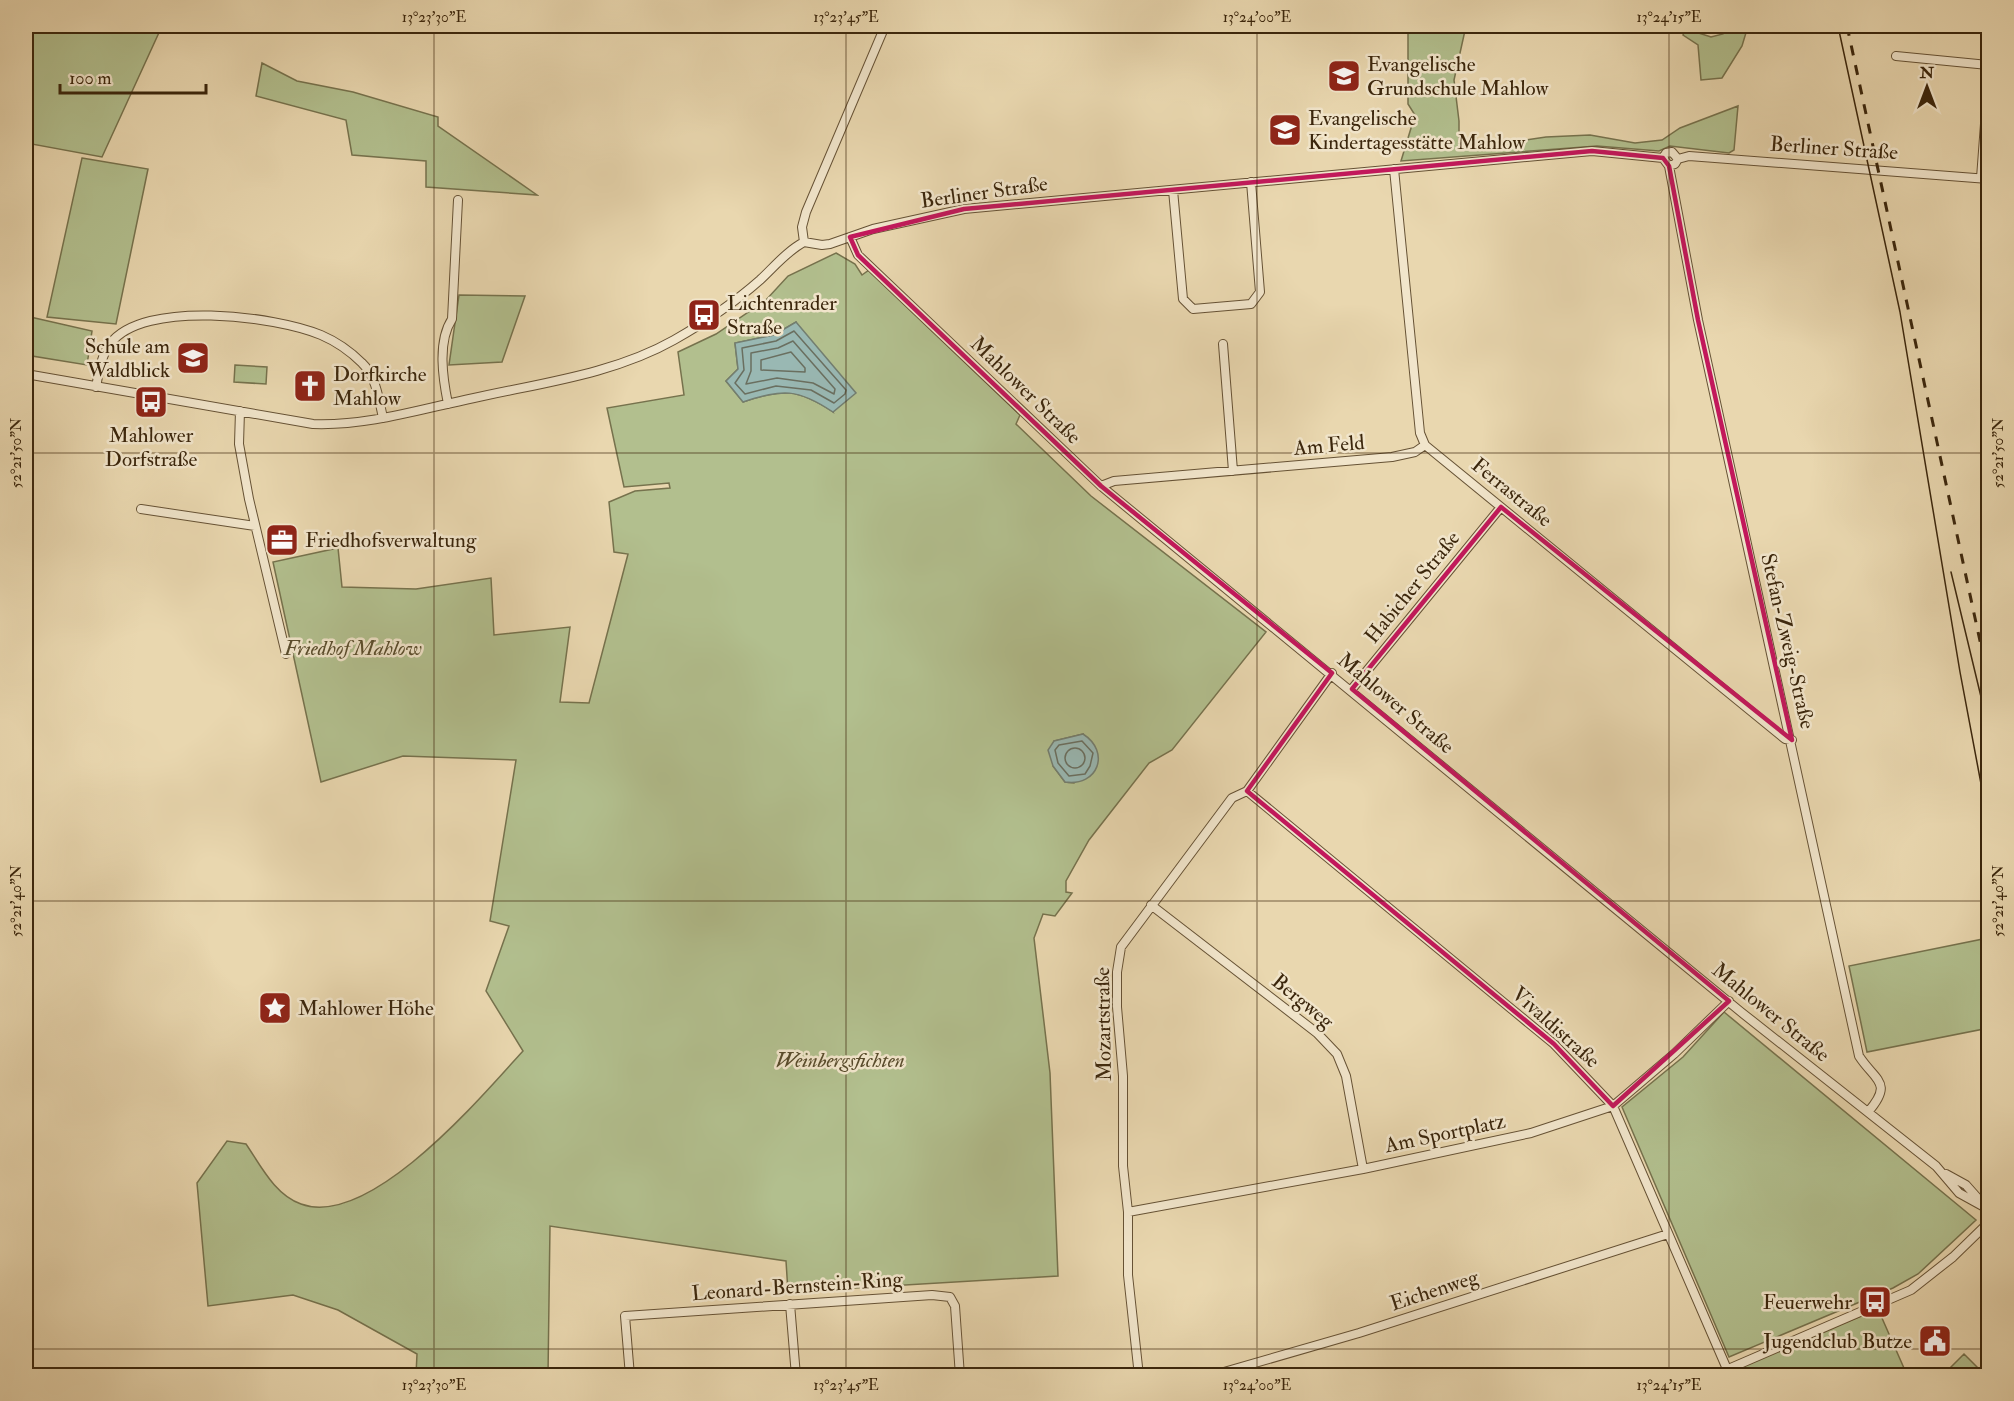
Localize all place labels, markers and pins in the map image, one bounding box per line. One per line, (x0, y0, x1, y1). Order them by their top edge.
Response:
place label: Evangelische Grundschule Mahlow (1367, 51, 1549, 102)
school or university icon: Evangelische Grundschule Mahlow (1326, 58, 1362, 94)
place label: Evangelische Kindertagesstätte Mahlow (1308, 105, 1526, 156)
school or university icon: Evangelische Kindertagesstätte Mahlow (1267, 112, 1303, 148)
place label: Lichtenrader Straße (727, 290, 837, 341)
bus stop icon: Lichtenrader Straße (686, 297, 722, 333)
place label: Schule am Waldblick (85, 333, 170, 384)
school or university icon: Schule am Waldblick (175, 340, 211, 376)
place label: Dorfkirche Mahlow (333, 361, 427, 412)
church icon: Dorfkirche Mahlow (292, 368, 328, 404)
bus stop icon: Mahlower Dorfstraße (133, 384, 169, 420)
place label: Mahlower Dorfstraße (105, 422, 197, 473)
office icon: Friedhofsverwaltung (264, 522, 300, 558)
place label: Friedhofsverwaltung (305, 527, 477, 554)
place icon: Mahlower Höhe (257, 990, 293, 1026)
place label: Mahlower Höhe (298, 995, 434, 1022)
bus stop icon: Feuerwehr (1857, 1284, 1893, 1320)
place label: Feuerwehr (1763, 1289, 1852, 1316)
public building icon: Jugendclub Butze (1917, 1323, 1953, 1359)
place label: Jugendclub Butze (1762, 1328, 1912, 1355)

